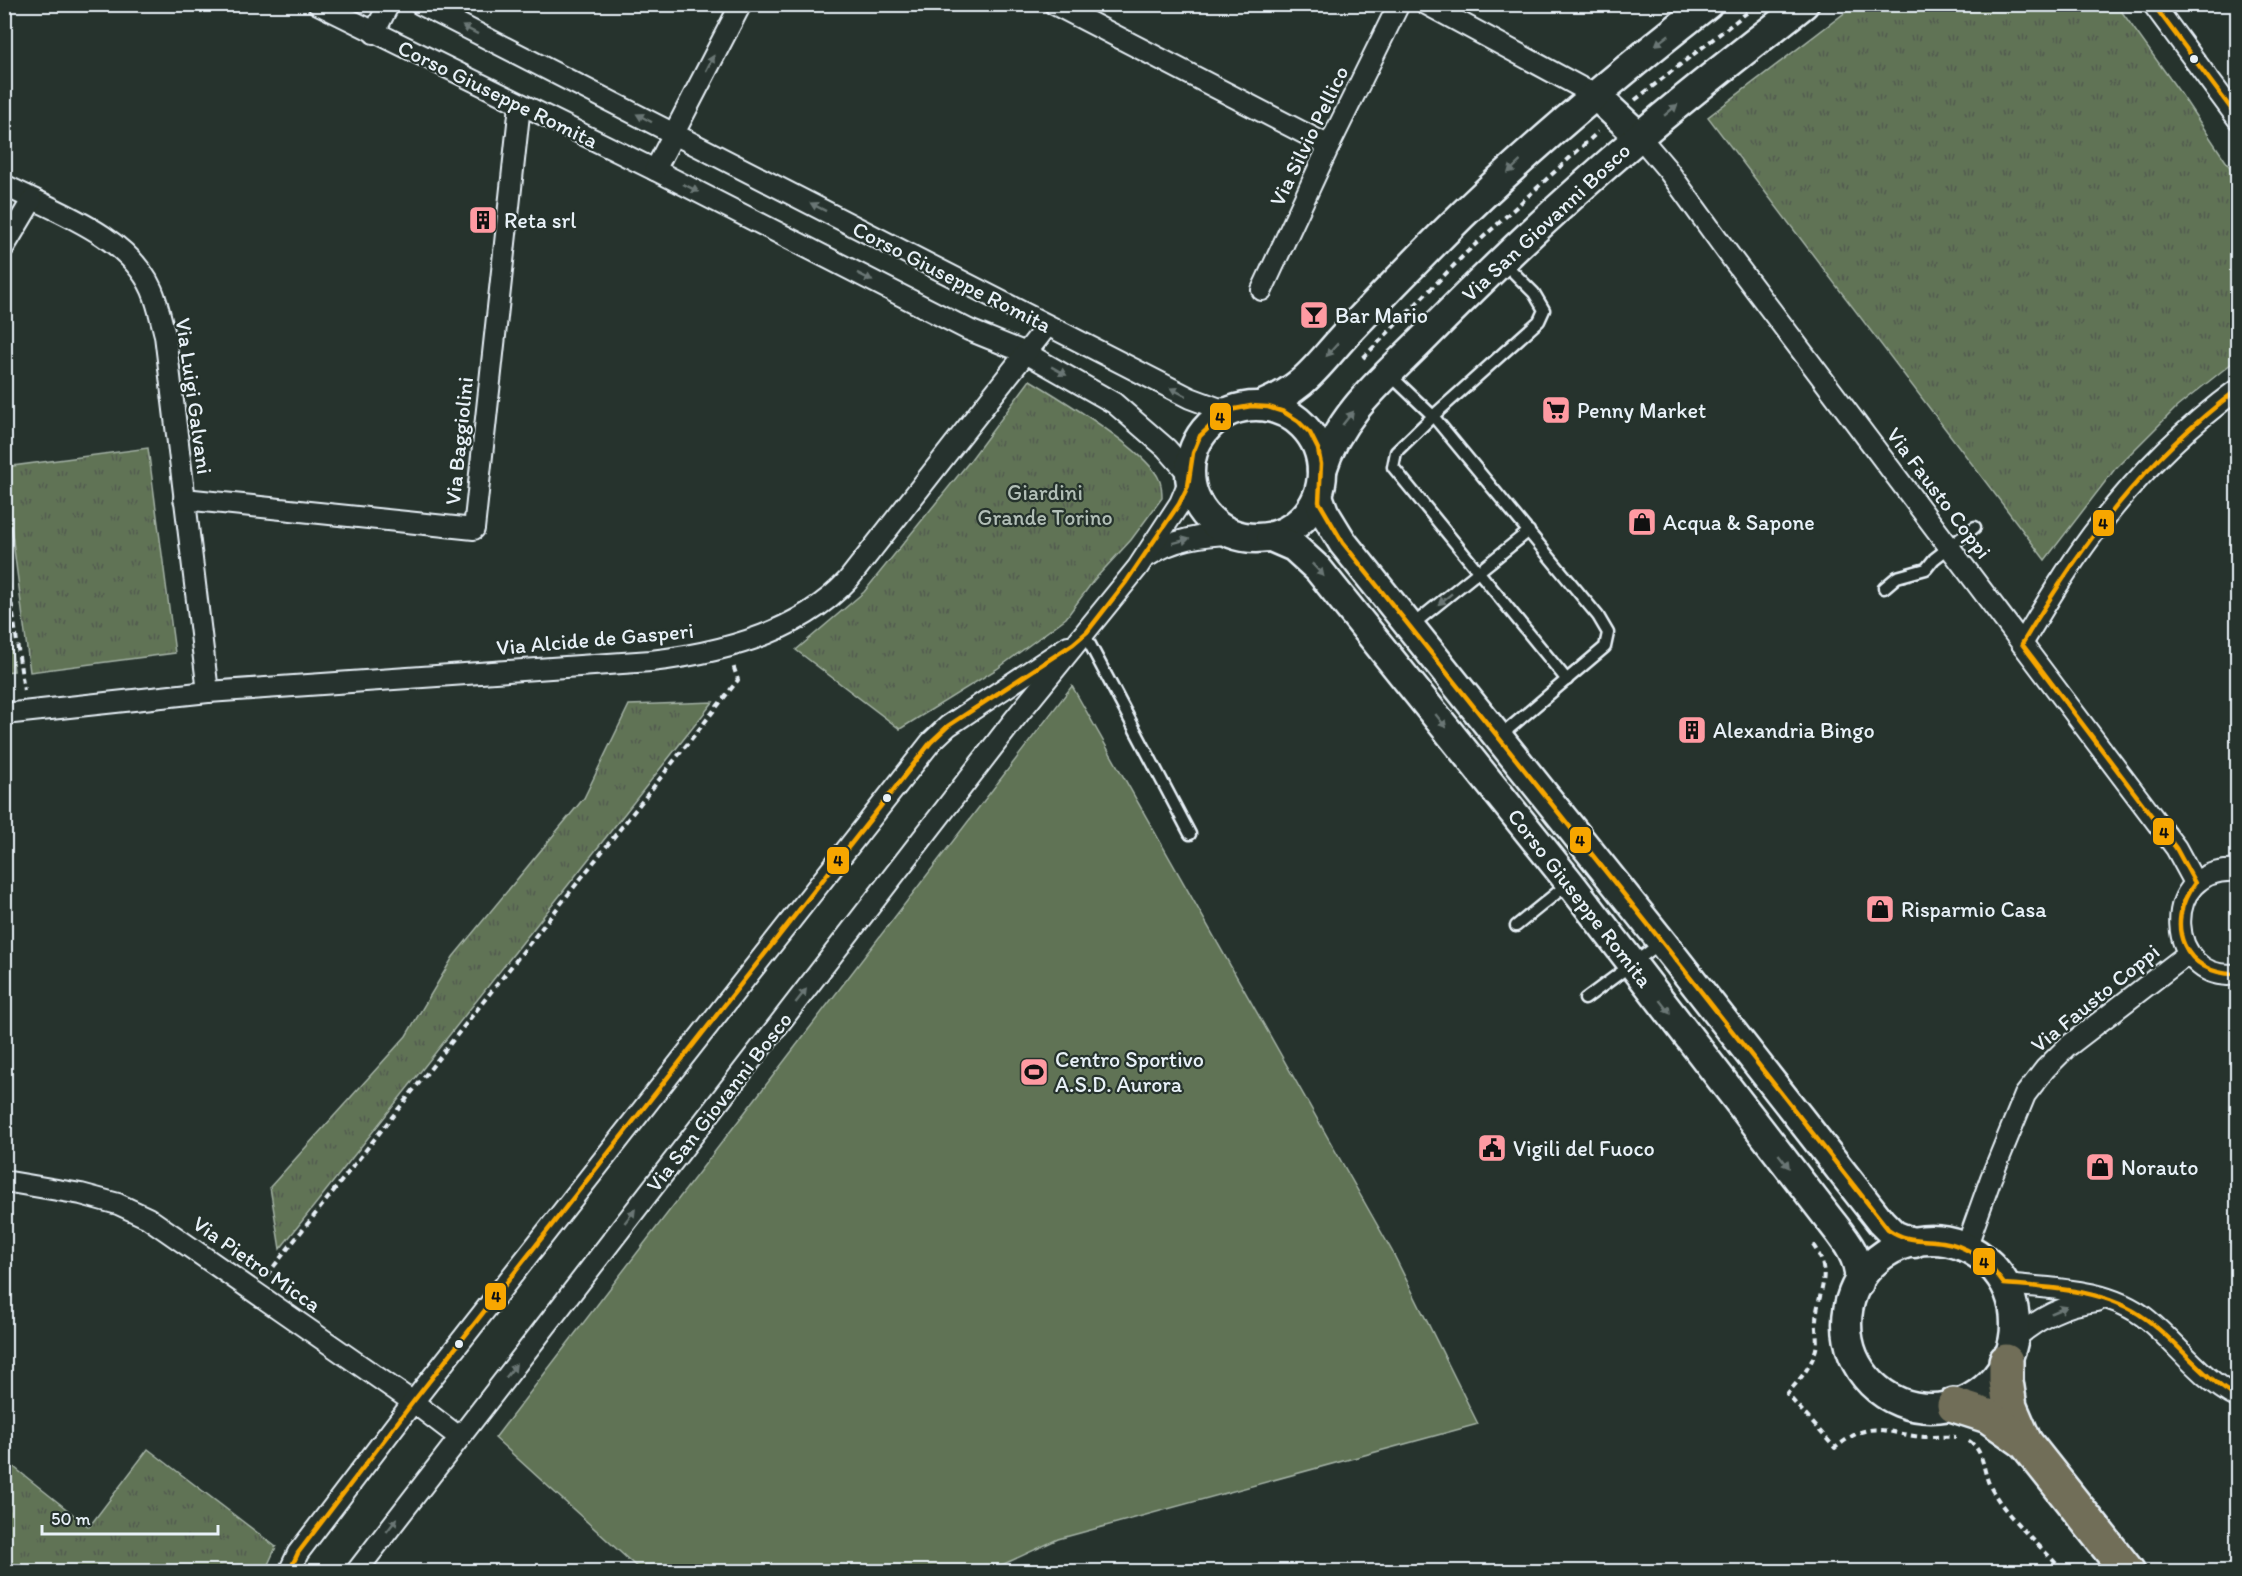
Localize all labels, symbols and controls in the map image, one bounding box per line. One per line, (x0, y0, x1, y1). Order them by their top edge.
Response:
one-way arrow (462, 25, 479, 35)
street label: Corso Giuseppe Romita (393, 34, 603, 155)
one-way arrow (1654, 34, 1670, 47)
unlabelled marker (2188, 53, 2200, 65)
one-way arrow (706, 55, 715, 72)
street label: Via Silvio Pellico (1263, 61, 1355, 211)
one-way arrow (1663, 103, 1679, 116)
one-way arrow (635, 113, 652, 123)
street label: Via San Giovanni Bosco (1456, 137, 1636, 307)
one-way arrow (1507, 160, 1521, 174)
one-way arrow (682, 183, 699, 193)
one-way arrow (809, 203, 826, 212)
building icon: Reta srl (467, 204, 499, 236)
place label: Reta srl (504, 207, 576, 234)
street label: Corso Giuseppe Romita (848, 215, 1056, 339)
one-way arrow (856, 272, 873, 281)
bar icon: Bar Mario (1298, 299, 1330, 331)
place label: Bar Mario (1335, 302, 1428, 329)
street label: Via Luigi Galvani (170, 316, 218, 476)
one-way arrow (1326, 342, 1339, 357)
one-way arrow (1050, 366, 1067, 376)
street label: Via Baggiolini (439, 376, 479, 506)
one-way arrow (1169, 388, 1186, 397)
supermarket icon: Penny Market (1540, 394, 1572, 426)
place label: Penny Market (1577, 397, 1706, 424)
line badge: 4 (1209, 402, 1232, 431)
text: 4 (1215, 408, 1225, 427)
one-way arrow (1341, 411, 1354, 426)
street label: Via Fausto Coppi (1881, 422, 1997, 564)
park label: Giardini Grande Torino (977, 479, 1113, 531)
shop icon: Acqua & Sapone (1626, 506, 1658, 538)
place label: Acqua & Sapone (1663, 509, 1815, 536)
line badge: 4 (2092, 509, 2115, 537)
text: 4 (2098, 514, 2108, 533)
one-way arrow (1172, 536, 1190, 545)
one-way arrow (1311, 562, 1324, 577)
one-way arrow (1437, 592, 1453, 605)
street label: Via Alcide de Gasperi (495, 617, 695, 661)
one-way arrow (1434, 713, 1447, 729)
building icon: Alexandria Bingo (1676, 714, 1708, 746)
place label: Alexandria Bingo (1713, 717, 1875, 744)
unlabelled marker (881, 792, 893, 804)
street label: Corso Giuseppe Romita (1502, 803, 1659, 993)
line badge: 4 (2152, 817, 2175, 846)
text: 4 (2159, 823, 2169, 842)
line badge: 4 (1569, 826, 1592, 854)
text: 4 (1575, 831, 1585, 850)
line badge: 4 (826, 846, 850, 875)
text: 4 (833, 851, 843, 870)
shop icon: Risparmio Casa (1864, 893, 1896, 925)
place label: Risparmio Casa (1901, 896, 2047, 923)
street label: Via Fausto Coppi (2025, 938, 2165, 1058)
one-way arrow (794, 988, 807, 1004)
one-way arrow (1658, 999, 1670, 1014)
street label: Via San Giovanni Bosco (640, 1007, 798, 1197)
place label: Centro Sportivo A.S.D. Aurora (1055, 1046, 1204, 1098)
sports icon: Centro Sportivo A.S.D. Aurora (1018, 1056, 1050, 1088)
public building icon: Vigili del Fuoco (1476, 1132, 1508, 1164)
place label: Vigili del Fuoco (1513, 1135, 1655, 1162)
shop icon: Norauto (2084, 1151, 2116, 1183)
one-way arrow (1778, 1153, 1790, 1168)
place label: Norauto (2121, 1154, 2198, 1181)
one-way arrow (624, 1209, 636, 1225)
street label: Via Pietro Micca (188, 1210, 327, 1319)
line badge: 4 (1972, 1247, 1996, 1276)
text: 4 (1979, 1253, 1989, 1272)
line badge: 4 (484, 1282, 507, 1311)
text: 4 (491, 1287, 501, 1306)
one-way arrow (2050, 1305, 2068, 1315)
unlabelled marker (453, 1338, 465, 1350)
one-way arrow (504, 1363, 516, 1378)
scale bar (42, 1498, 218, 1536)
text: 50 m (51, 1508, 91, 1530)
one-way arrow (385, 1517, 398, 1533)

